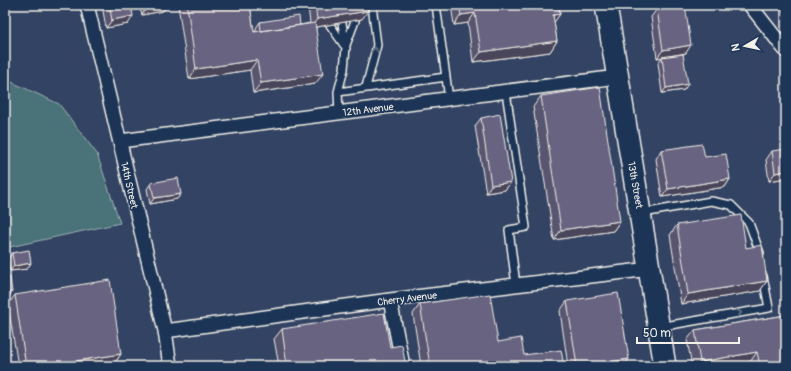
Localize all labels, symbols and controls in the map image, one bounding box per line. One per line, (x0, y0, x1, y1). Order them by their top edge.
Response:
north arrow (725, 26, 765, 66)
text: N (729, 42, 743, 52)
one-way arrow (370, 46, 379, 53)
street label: 12th Avenue (342, 101, 394, 119)
street label: 14th Street (118, 161, 140, 211)
street label: 13th Street (625, 161, 645, 211)
street label: Cherry Avenue (377, 289, 438, 309)
one-way arrow (736, 309, 742, 318)
scale bar (637, 319, 739, 345)
text: 50 m (643, 326, 671, 341)

